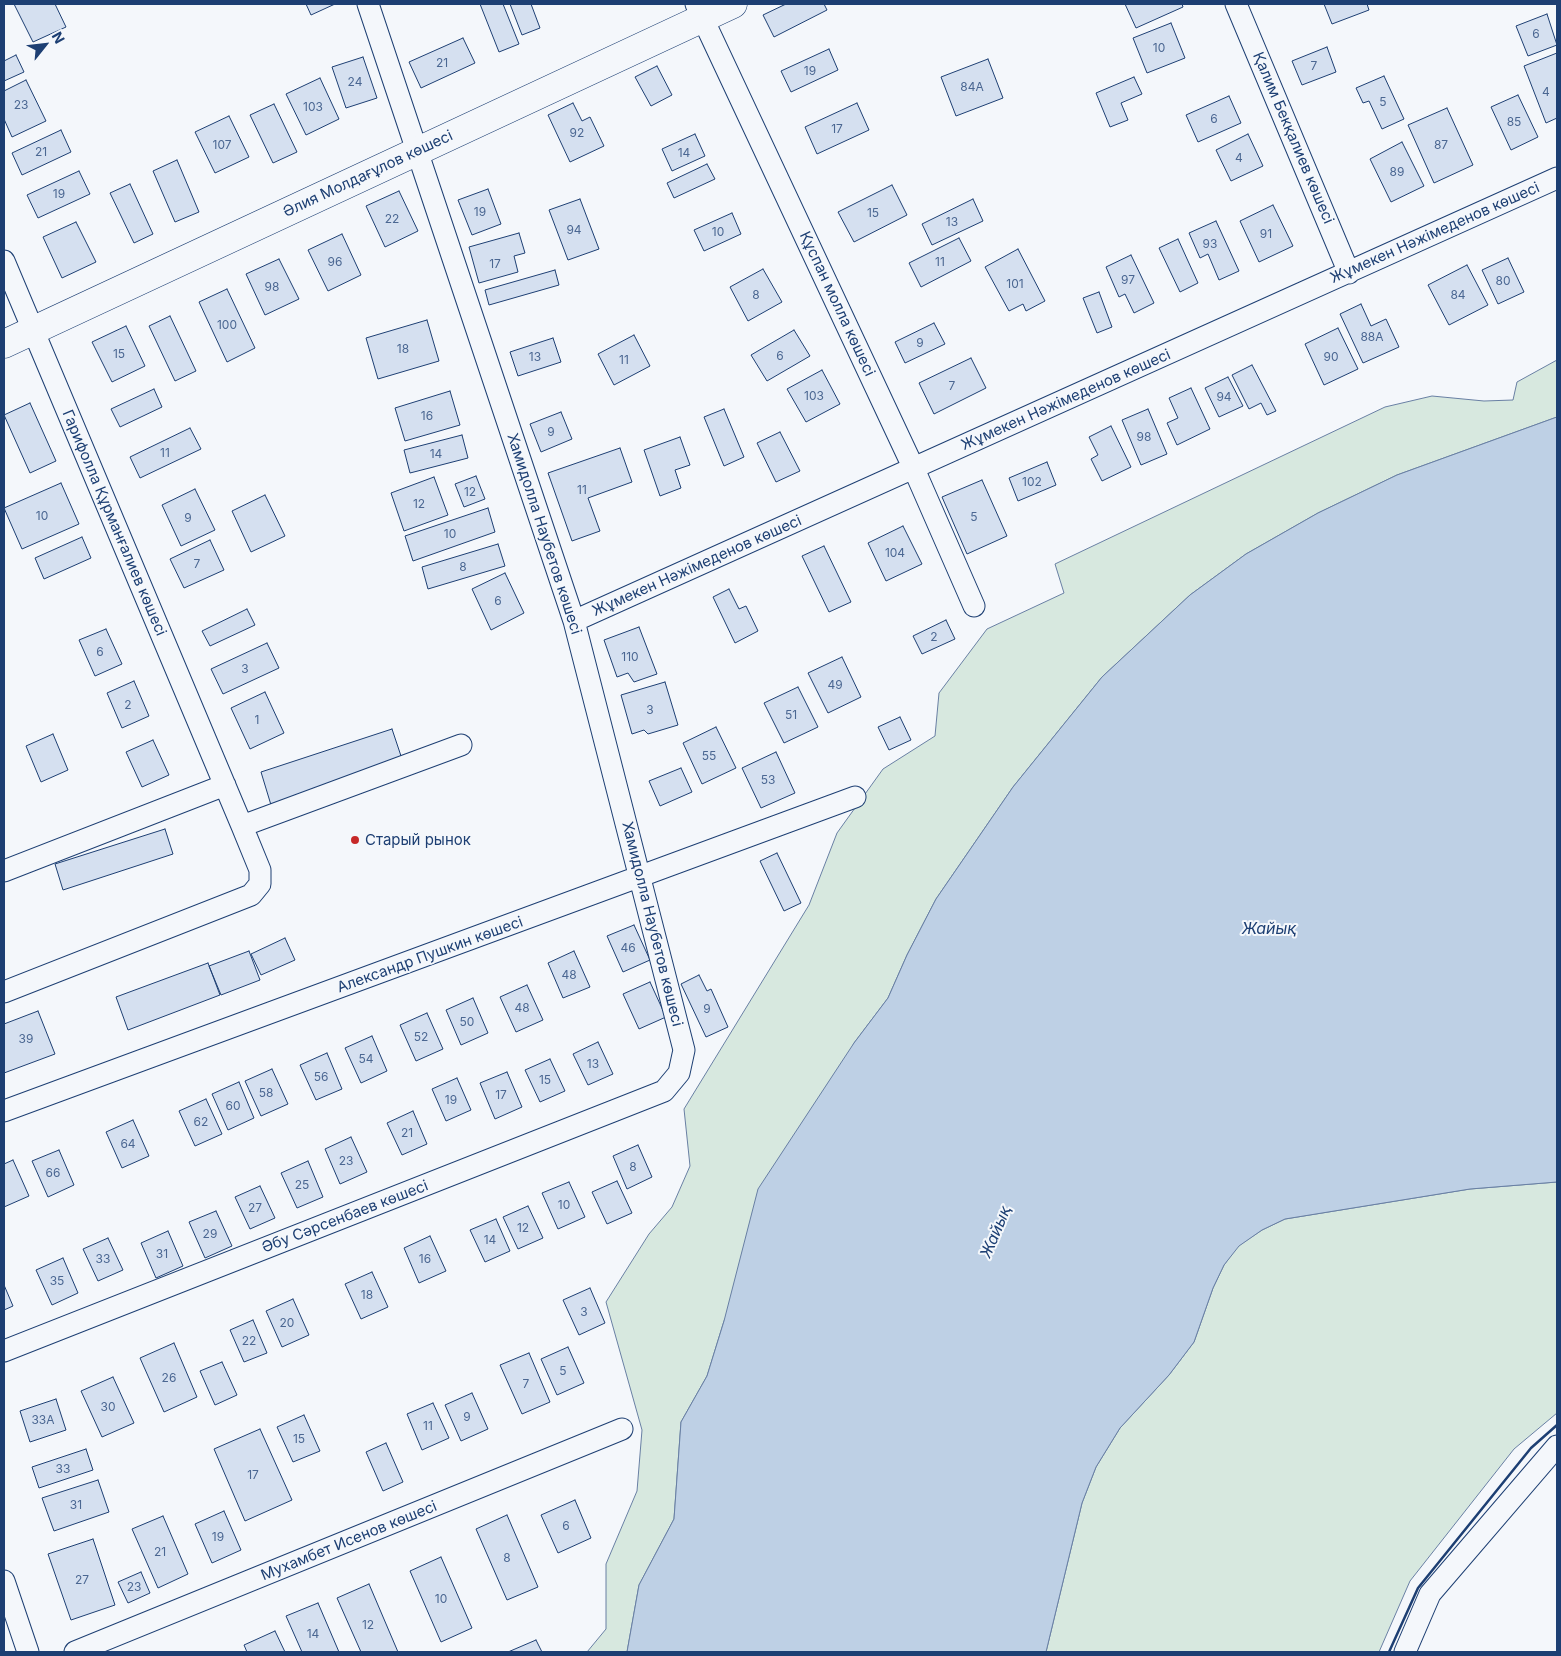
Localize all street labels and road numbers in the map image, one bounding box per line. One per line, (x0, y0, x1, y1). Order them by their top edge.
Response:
street label: Қалим Бекқалиев көшесі (1249, 49, 1337, 227)
street label: Әлия Молдағұлов көшесі (280, 127, 456, 221)
street label: Жұмекен Нәжімеденов көшесі (1328, 179, 1542, 287)
street label: Құспан молла көшесі (796, 229, 878, 379)
street label: Жұмекен Нәжімеденов көшесі (959, 346, 1173, 454)
street label: Гарифолла Құрманғалиев көшесі (58, 407, 170, 639)
street label: Хамидолла Наубетов көшесі (503, 431, 585, 637)
street label: Жұмекен Нәжімеденов көшесі (590, 512, 804, 620)
street label: Хамидолла Наубетов көшесі (618, 820, 686, 1028)
street label: Александр Пушкин көшесі (335, 913, 525, 997)
street label: Әбу Сәрсенбаев көшесі (259, 1177, 431, 1257)
street label: Мухамбет Исенов көшесі (258, 1497, 440, 1585)

